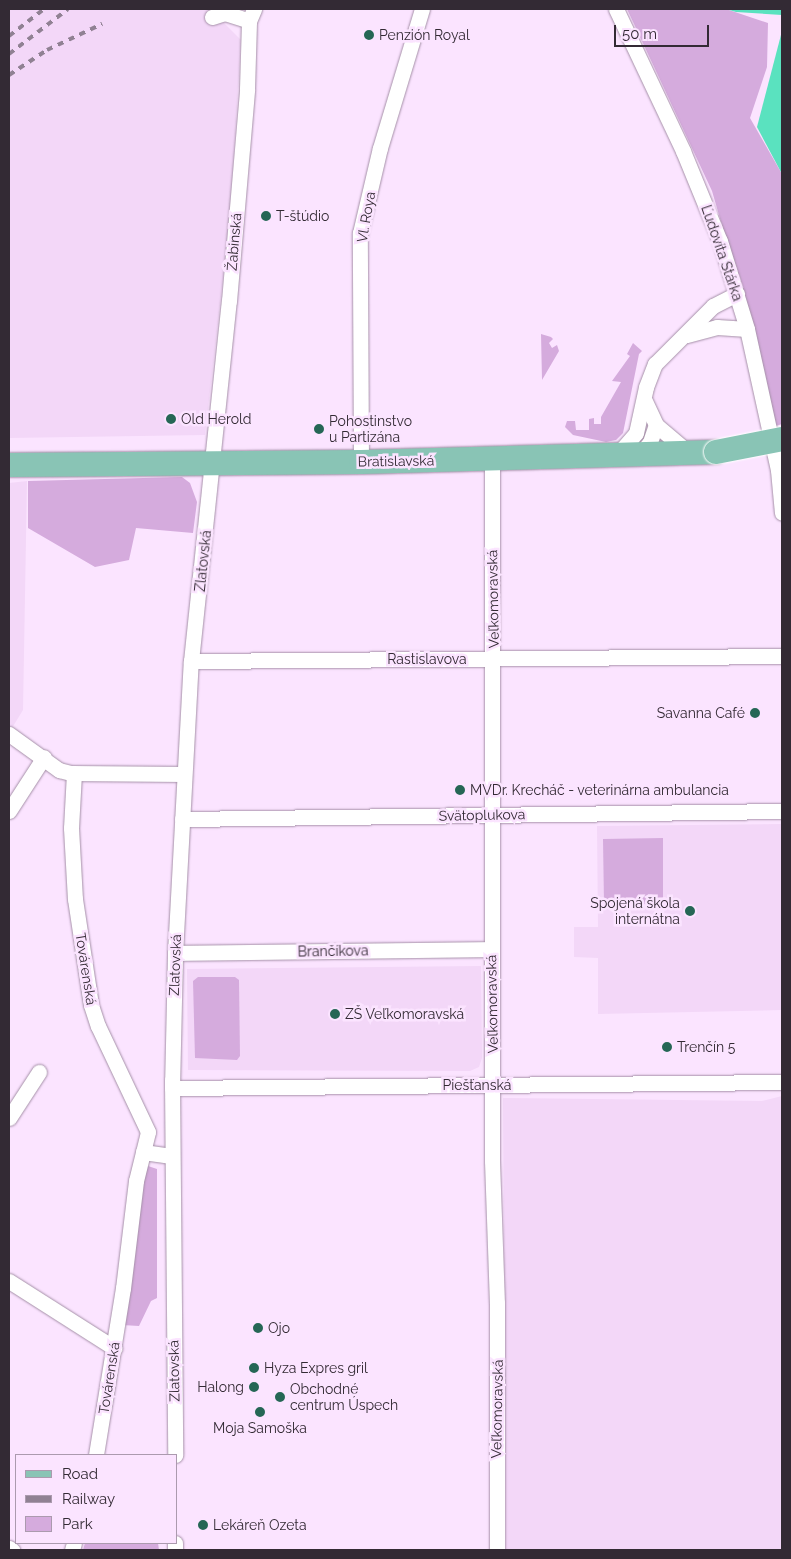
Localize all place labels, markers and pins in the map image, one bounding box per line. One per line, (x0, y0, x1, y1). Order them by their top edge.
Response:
place label: Penzión Royal (379, 27, 470, 43)
marker: Penzión Royal (363, 29, 375, 41)
place label: T-štúdio (276, 208, 329, 224)
marker: T-štúdio (260, 210, 272, 222)
place label: Old Herold (181, 411, 252, 427)
marker: Old Herold (165, 413, 177, 425)
place label: Pohostinstvo u Partizána (329, 413, 412, 446)
marker: Pohostinstvo u Partizána (313, 423, 325, 435)
place label: Savanna Café (657, 705, 745, 721)
marker: Savanna Café (749, 707, 761, 719)
place label: MVDr. Krecháč - veterinárna ambulancia (470, 782, 729, 798)
marker: MVDr. Krecháč - veterinárna ambulancia (454, 784, 466, 796)
place label: Spojená škola internátna (590, 895, 680, 928)
marker: Spojená škola internátna (684, 905, 696, 917)
place label: ZŠ Veľkomoravská (345, 1006, 465, 1022)
marker: ZŠ Veľkomoravská (329, 1008, 341, 1020)
place label: Trenčín 5 (677, 1039, 735, 1055)
marker: Trenčín 5 (661, 1041, 673, 1053)
place label: Ojo (268, 1320, 290, 1336)
marker: Ojo (252, 1322, 264, 1334)
place label: Hyza Expres gril (264, 1360, 368, 1376)
marker: Hyza Expres gril (248, 1362, 260, 1374)
place label: Halong (197, 1379, 244, 1395)
marker: Halong (248, 1381, 260, 1393)
place label: Obchodné centrum Úspech (290, 1381, 398, 1414)
marker: Obchodné centrum Úspech (274, 1391, 286, 1403)
marker: Moja Samoška (254, 1406, 266, 1418)
place label: Moja Samoška (213, 1420, 307, 1436)
place label: Lekáreň Ozeta (213, 1517, 307, 1533)
marker: Lekáreň Ozeta (197, 1519, 209, 1531)

